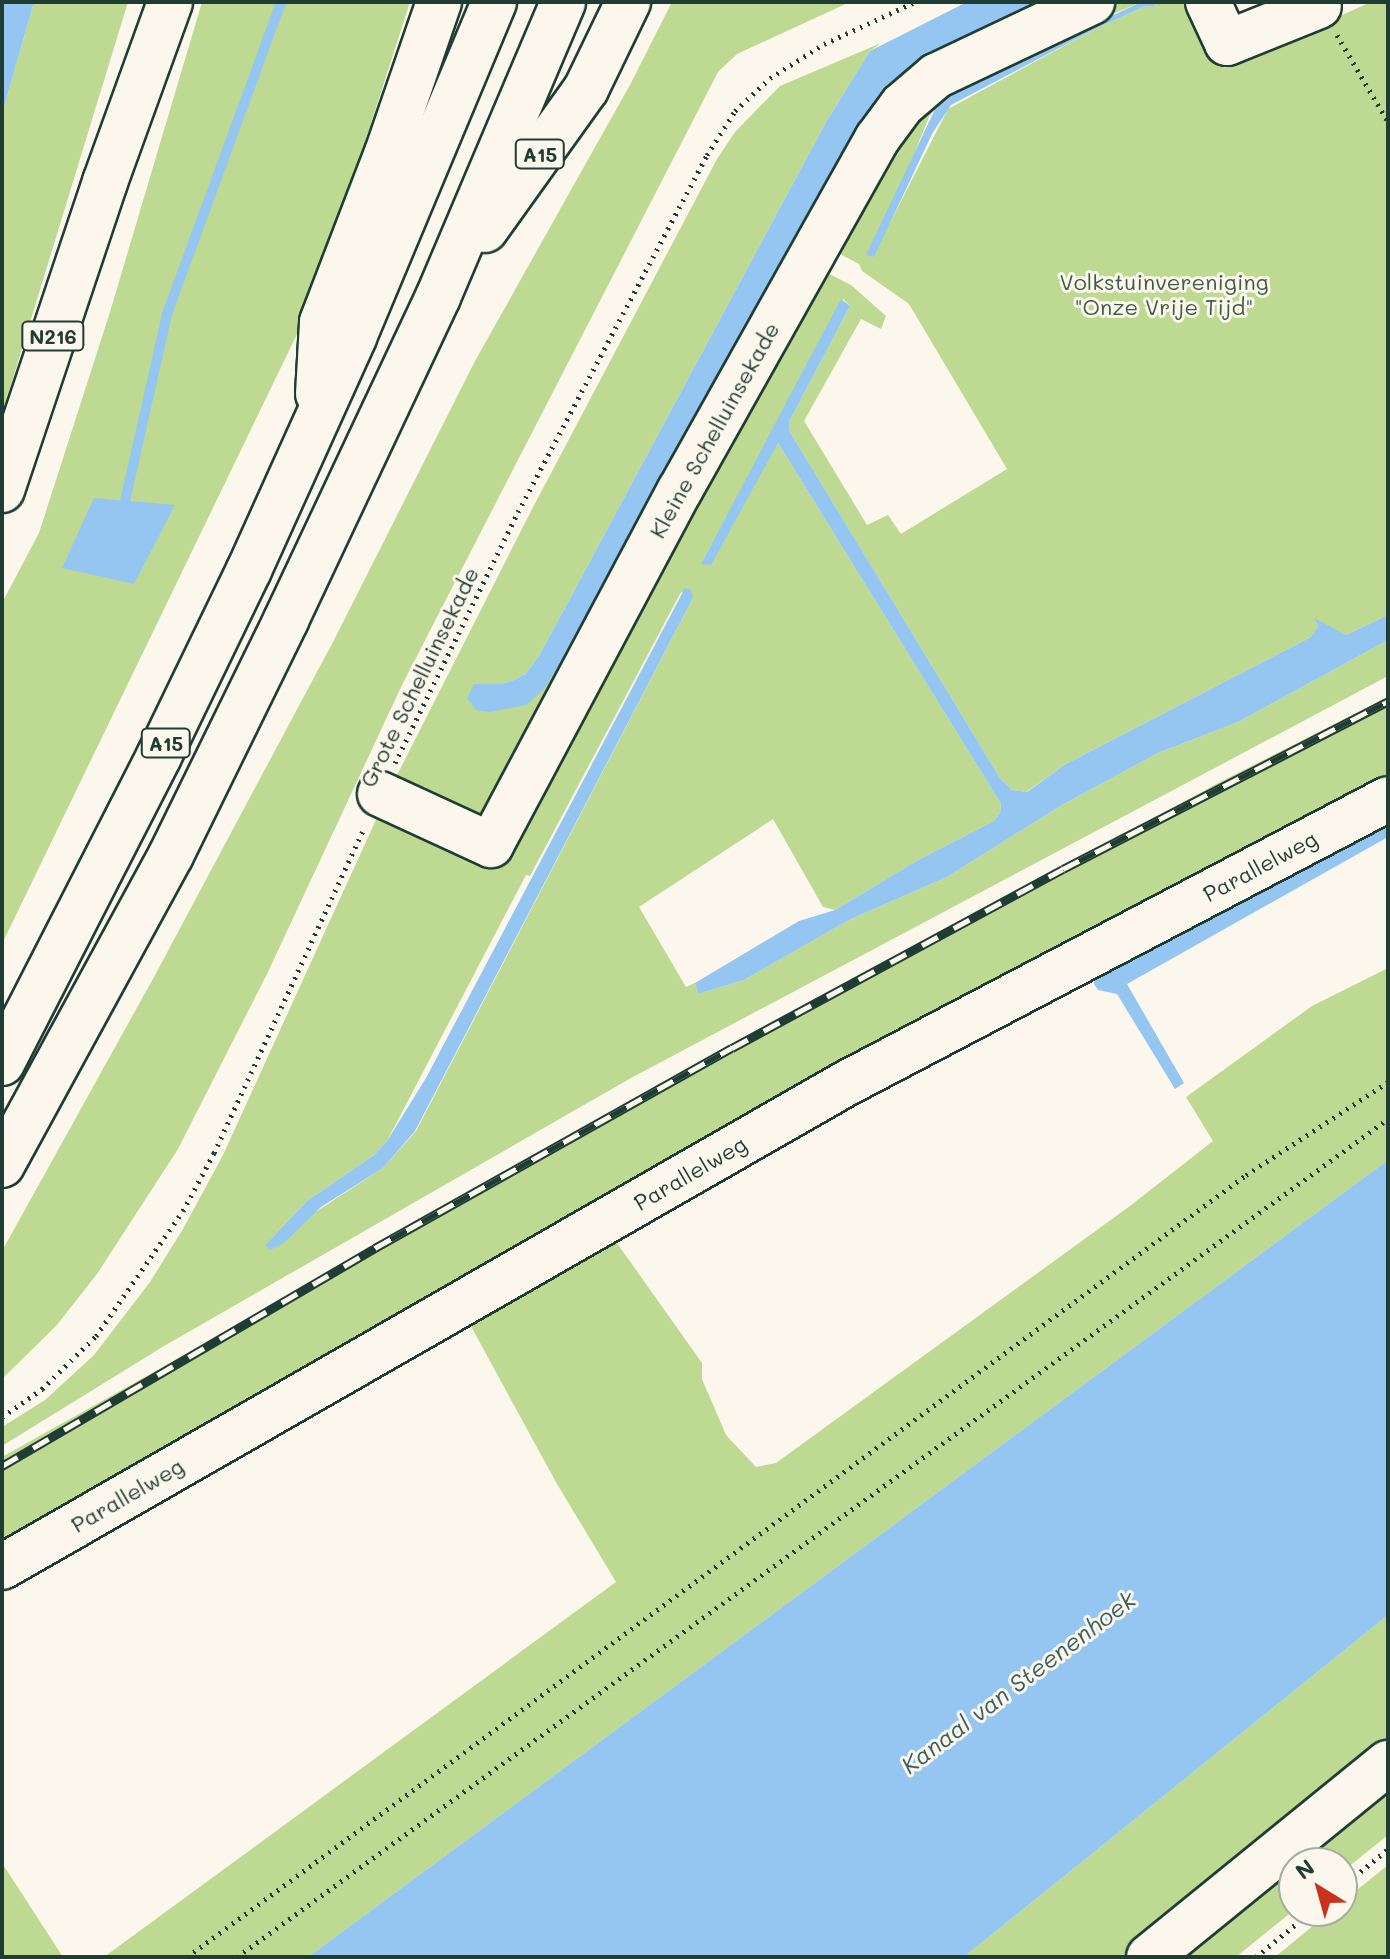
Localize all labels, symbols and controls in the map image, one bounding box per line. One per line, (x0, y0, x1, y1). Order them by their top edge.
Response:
road number: A15 (514, 138, 566, 170)
park label: Volkstuinvereniging "Onze Vrije Tijd" (1060, 268, 1268, 320)
street label: Kleine Schelluinsekade (644, 317, 784, 543)
road number: N216 (21, 320, 85, 352)
street label: Grote Schelluinsekade (354, 563, 484, 791)
road number: A15 (140, 727, 192, 759)
street label: Parallelweg (1198, 825, 1322, 907)
street label: Parallelweg (629, 1130, 751, 1216)
street label: Parallelweg (66, 1452, 188, 1538)
water label: Kanaal van Steenenhoek (895, 1585, 1141, 1779)
north arrow (1278, 1847, 1358, 1927)
text: N (1289, 1852, 1320, 1886)

